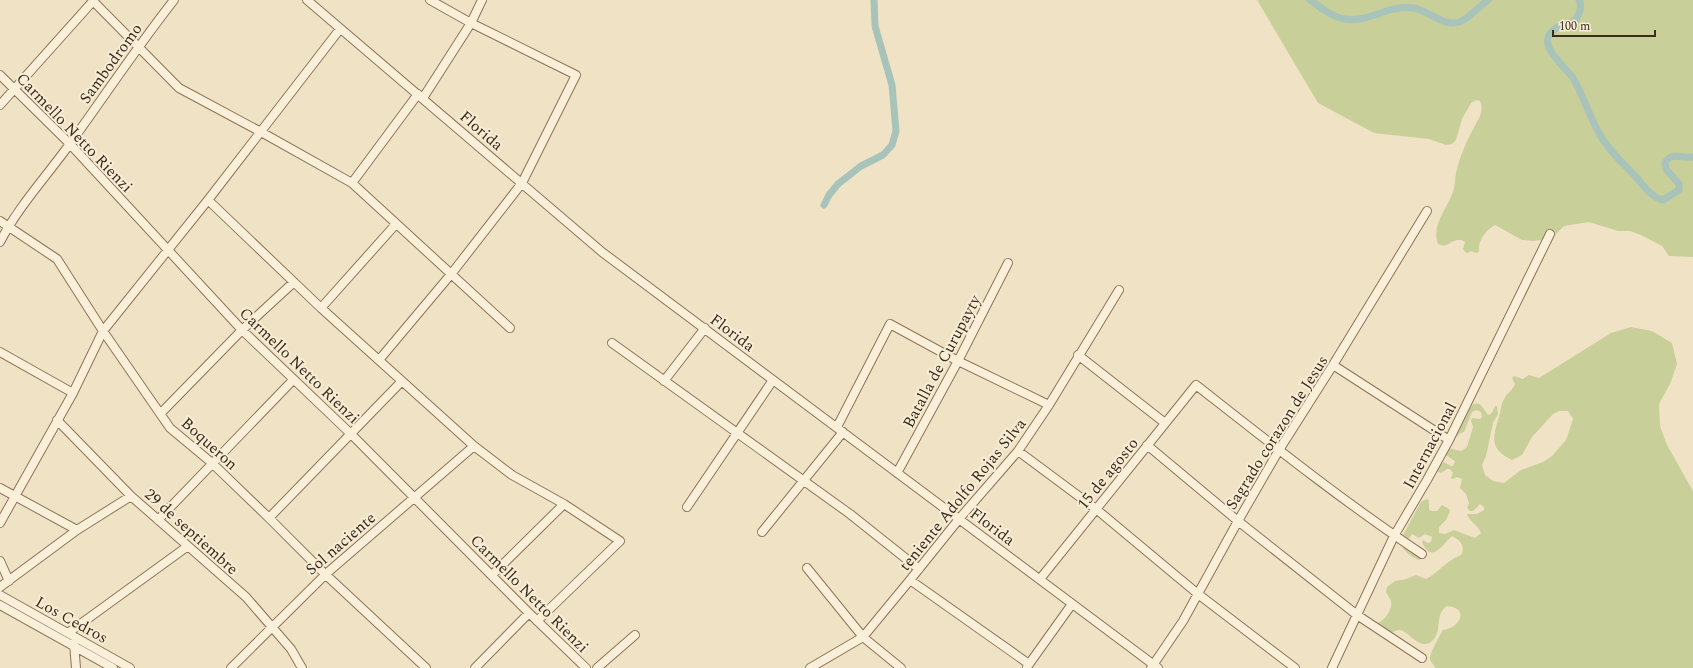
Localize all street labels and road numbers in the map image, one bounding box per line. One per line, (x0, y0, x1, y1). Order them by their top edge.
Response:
street label: Sambodromo (73, 18, 148, 109)
street label: Carmello Netto Rienzi (10, 67, 138, 198)
street label: Florida (454, 105, 509, 157)
street label: Batalla de Curupayty (897, 290, 988, 432)
street label: Carmello Netto Rienzi (234, 302, 365, 430)
street label: Florida (705, 308, 760, 358)
street label: Sagrado corazon de Jesus (1219, 351, 1334, 514)
street label: Internacional (1397, 398, 1463, 493)
street label: Boqueron (176, 412, 243, 476)
street label: teniente Adolfo Rojas Silva (893, 413, 1032, 576)
street label: 15 de agosto (1071, 432, 1144, 515)
street label: 29 de septiembre (139, 483, 244, 581)
street label: Florida (965, 502, 1020, 552)
street label: Sol naciente (300, 506, 381, 581)
street label: Carmello Netto Rienzi (465, 529, 594, 658)
street label: Los Cedros (31, 590, 112, 650)

